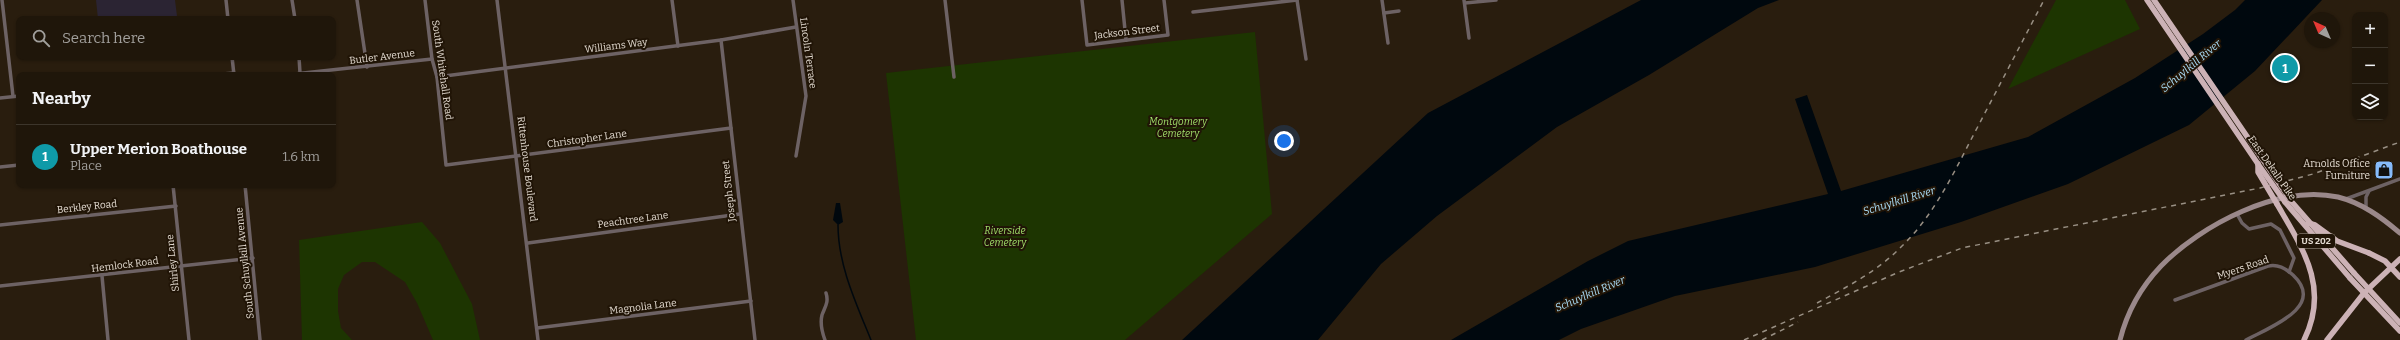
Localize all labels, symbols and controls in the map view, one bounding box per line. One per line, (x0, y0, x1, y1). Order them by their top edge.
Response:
north arrow (2304, 12, 2340, 48)
map controls (2352, 12, 2388, 120)
button: + (2352, 12, 2388, 48)
search box (16, 16, 336, 60)
street label: Lincoln Terrace (797, 17, 819, 89)
street label: South Whitehall Road (429, 19, 455, 121)
street label: Jackson Street (1093, 22, 1161, 42)
icon: search (30, 27, 52, 49)
text: Search here (62, 29, 145, 47)
street label: Williams Way (584, 36, 649, 56)
water label: Schuylkill River (2158, 37, 2224, 95)
street label: Butler Avenue (349, 47, 415, 67)
button: − (2352, 48, 2388, 84)
pin: 1 (2272, 53, 2298, 83)
button: layers (2352, 84, 2388, 120)
text: Nearby (32, 88, 91, 109)
street label: Rittenhouse Boulevard (515, 116, 539, 222)
park label: Montgomery Cemetery (1149, 116, 1208, 140)
street label: Christopher Lane (546, 127, 628, 151)
your location (1274, 131, 1294, 151)
street label: East Dekalb Pike (2245, 134, 2299, 202)
text: Upper Merion Boathouse (70, 140, 247, 158)
text: 1 (42, 149, 48, 164)
text: 1.6 km (282, 149, 320, 164)
text: Place (70, 158, 102, 173)
place label: Arnolds Office Furniture (2303, 158, 2370, 182)
street label: Joseph Street (720, 159, 738, 223)
shop icon: Arnolds Office Furniture (2373, 159, 2395, 181)
water label: Schuylkill River (1861, 184, 1937, 218)
street label: Berkley Road (56, 198, 118, 216)
street label: South Schuylkill Avenue (233, 207, 257, 319)
street label: Peachtree Lane (597, 209, 669, 231)
park label: Riverside Cemetery (984, 225, 1027, 249)
street label: Shirley Lane (164, 234, 182, 292)
road number: US 202 (2297, 234, 2335, 248)
street label: Myers Road (2216, 254, 2270, 282)
street label: Hemlock Road (91, 255, 159, 275)
water label: Schuylkill River (1553, 273, 1627, 315)
street label: Magnolia Lane (609, 297, 677, 317)

